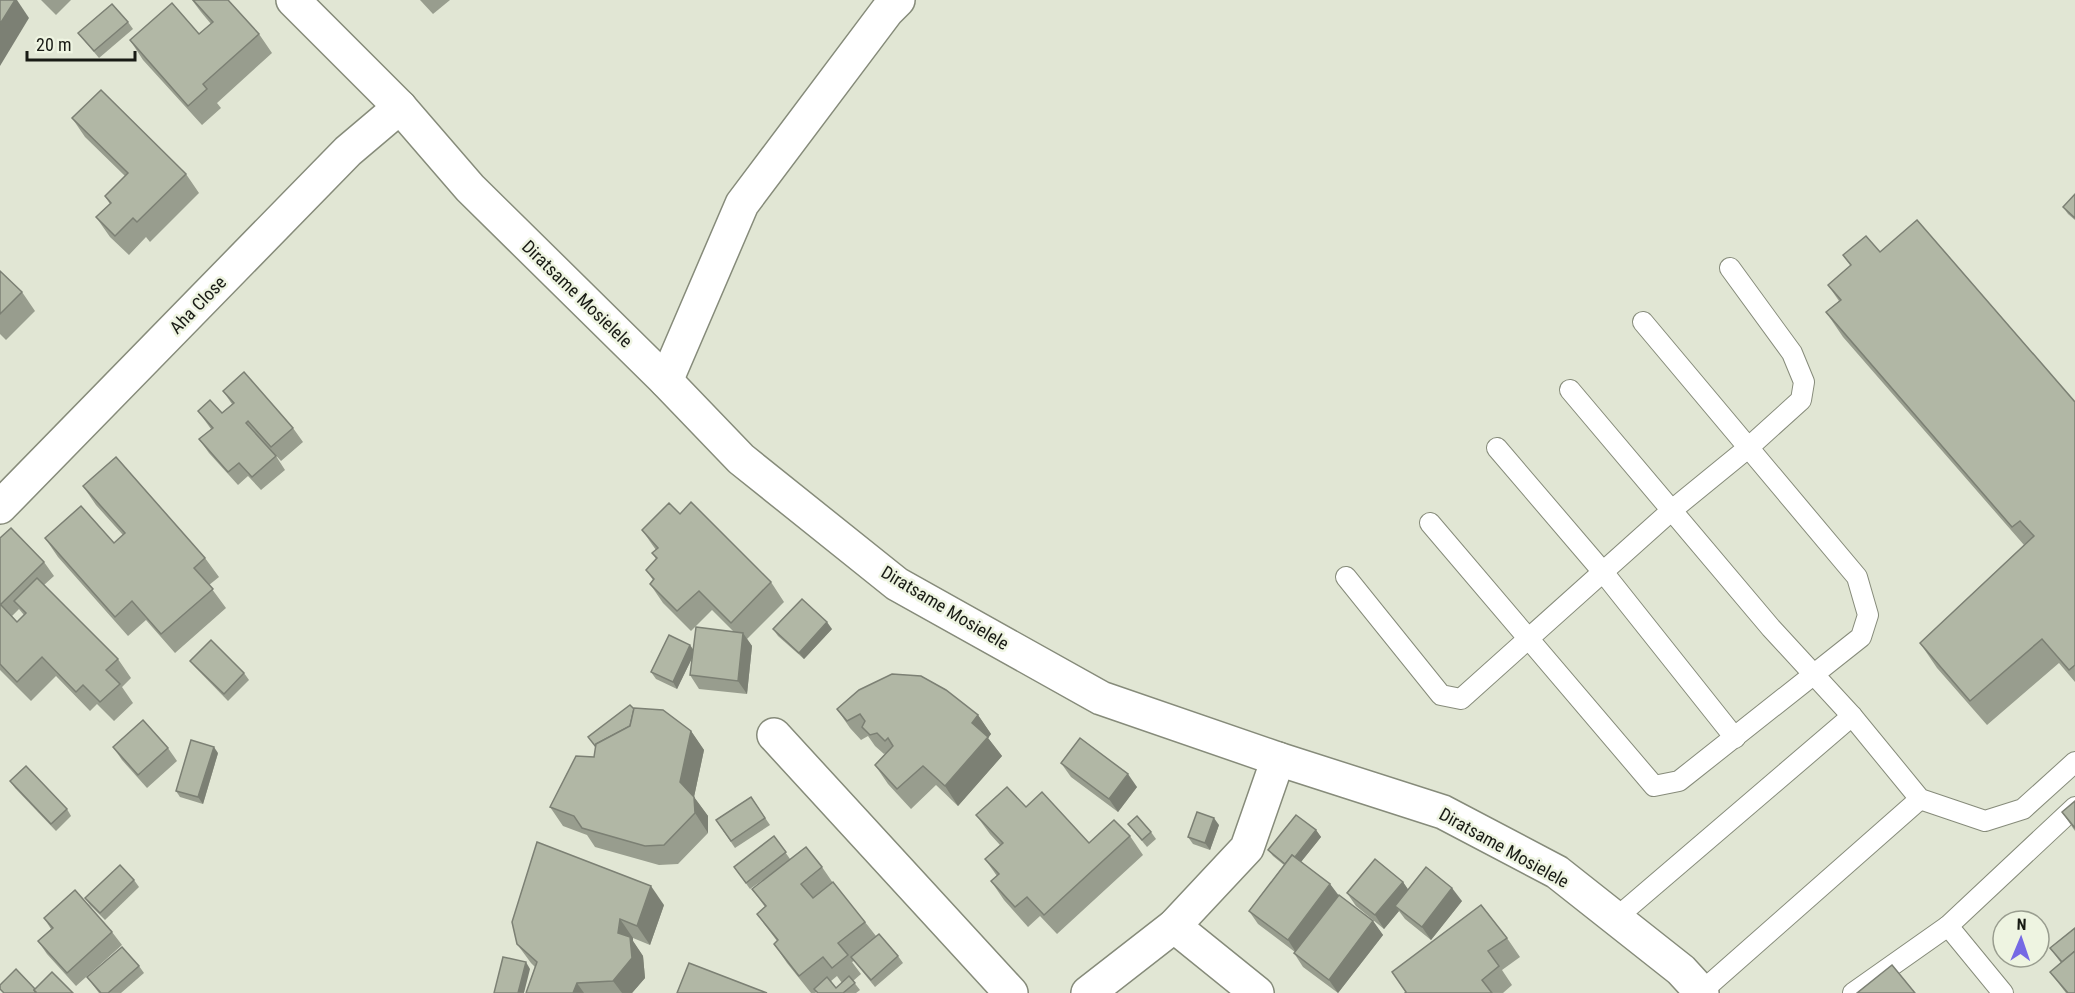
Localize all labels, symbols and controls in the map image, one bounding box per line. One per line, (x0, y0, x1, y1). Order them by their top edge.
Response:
scale bar (27, 24, 135, 62)
text: 20 m (36, 34, 71, 55)
street label: Diratsame Mosielele (518, 236, 637, 352)
street label: Aha Close (165, 272, 230, 338)
street label: Diratsame Mosielele (878, 561, 1013, 654)
street label: Diratsame Mosielele (1436, 803, 1573, 892)
north arrow (1991, 909, 2051, 969)
text: N (2016, 915, 2027, 934)

